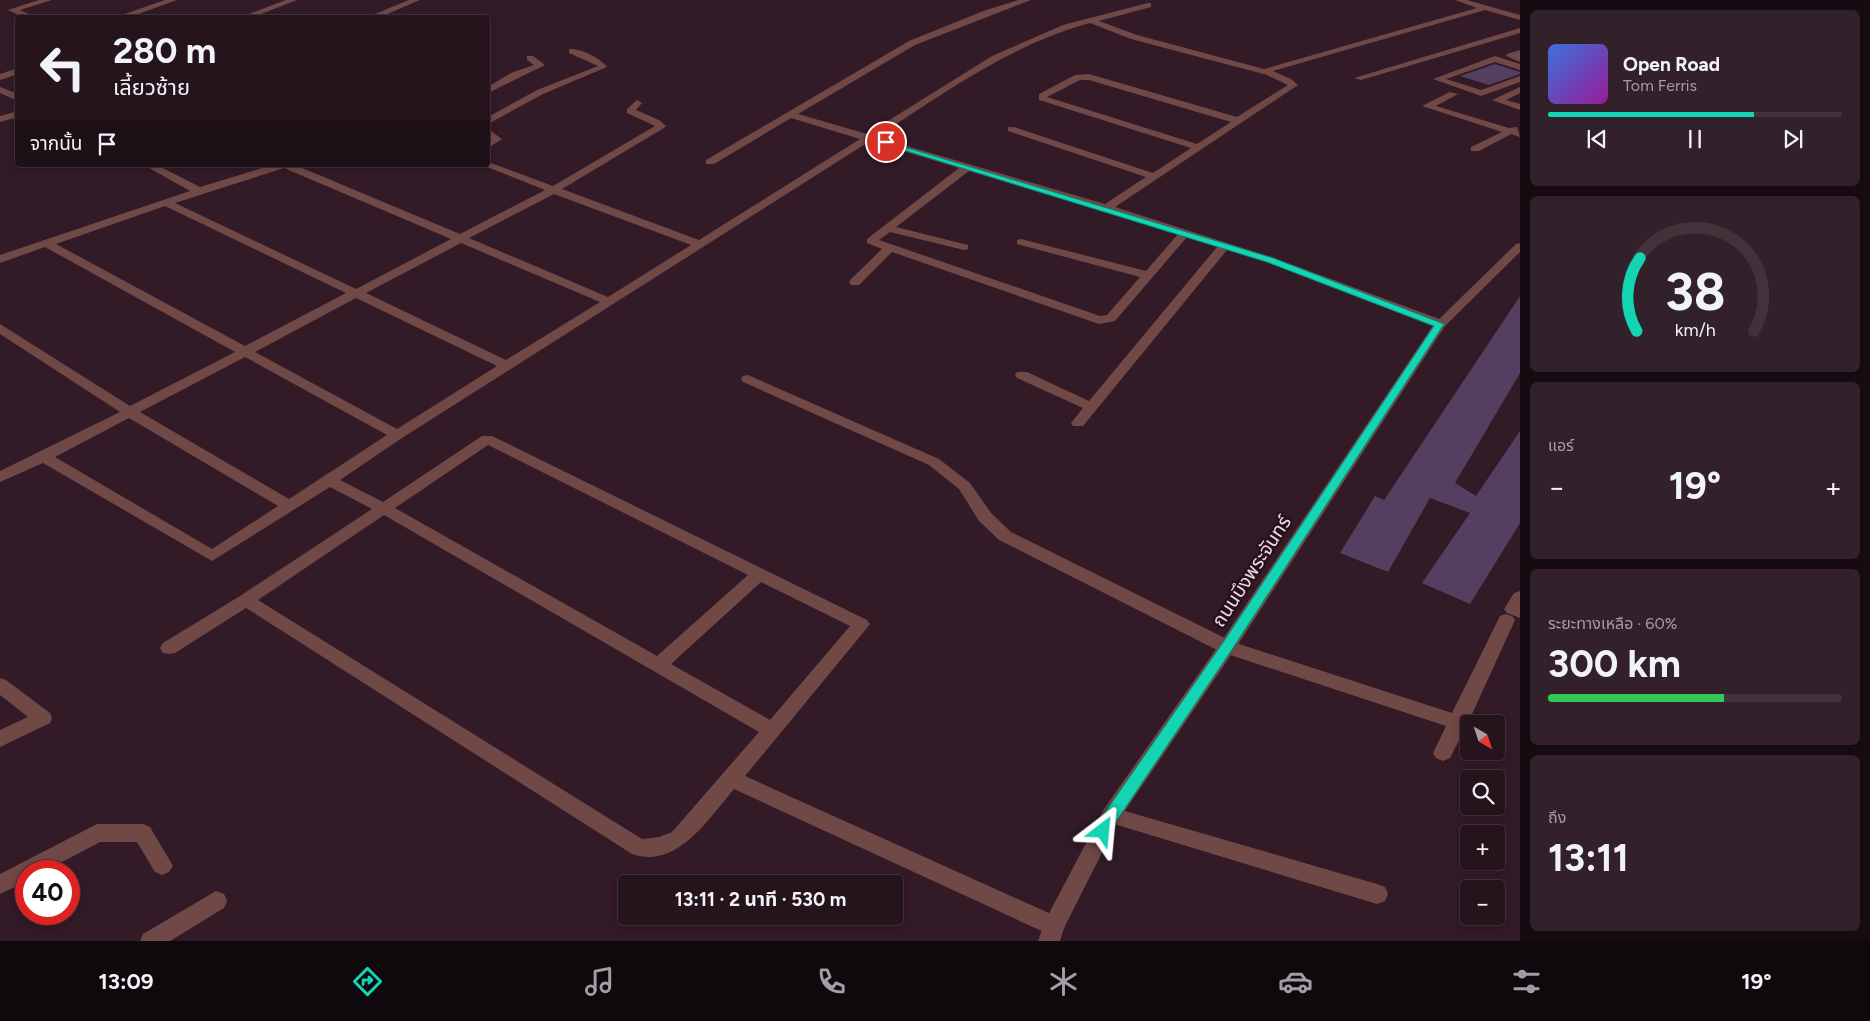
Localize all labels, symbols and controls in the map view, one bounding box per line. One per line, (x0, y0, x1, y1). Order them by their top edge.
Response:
text: 280 m (113, 30, 216, 72)
icon: left (30, 35, 95, 100)
text: Open Road (1623, 53, 1720, 76)
text: เลี้ยวซ้าย (113, 74, 190, 101)
text: Tom Ferris (1623, 76, 1697, 95)
pin (865, 121, 907, 163)
icon: previous (1583, 125, 1611, 153)
icon: pause (1681, 125, 1709, 153)
icon: next (1779, 125, 1807, 153)
icon: arrive (872, 128, 900, 156)
icon: arrive (93, 130, 121, 158)
text: จากนั้น (30, 132, 83, 155)
text: 38 (1665, 261, 1725, 323)
text: km/h (1675, 319, 1715, 340)
text: แอร์ (1548, 436, 1574, 455)
text: 19° (1669, 463, 1721, 509)
text: − (1548, 470, 1565, 504)
text: + (1825, 470, 1842, 504)
street label: ถนนบึงพระจันทร์ (1207, 511, 1296, 631)
text: ระยะทางเหลือ · 60% (1548, 614, 1677, 633)
text: 300 km (1548, 641, 1681, 687)
north arrow (1460, 715, 1505, 760)
map controls (1460, 715, 1505, 925)
button: search (1460, 770, 1505, 815)
position arrow (1076, 804, 1128, 856)
text: ถึง (1548, 808, 1566, 827)
button: + (1460, 825, 1505, 870)
text: 13:11 (1548, 835, 1629, 881)
speed limit sign: 40 (15, 860, 80, 925)
button: − (1460, 880, 1505, 925)
text: 13:11 · 2 นาที · 530 m (675, 888, 846, 911)
icon: directions (350, 964, 385, 999)
icon: music (582, 964, 617, 999)
icon: phone (814, 964, 849, 999)
icon: climate (1046, 964, 1081, 999)
icon: car (1278, 964, 1313, 999)
icon: filters (1509, 964, 1544, 999)
text: 13:09 (98, 968, 154, 995)
text: 19° (1741, 968, 1772, 995)

